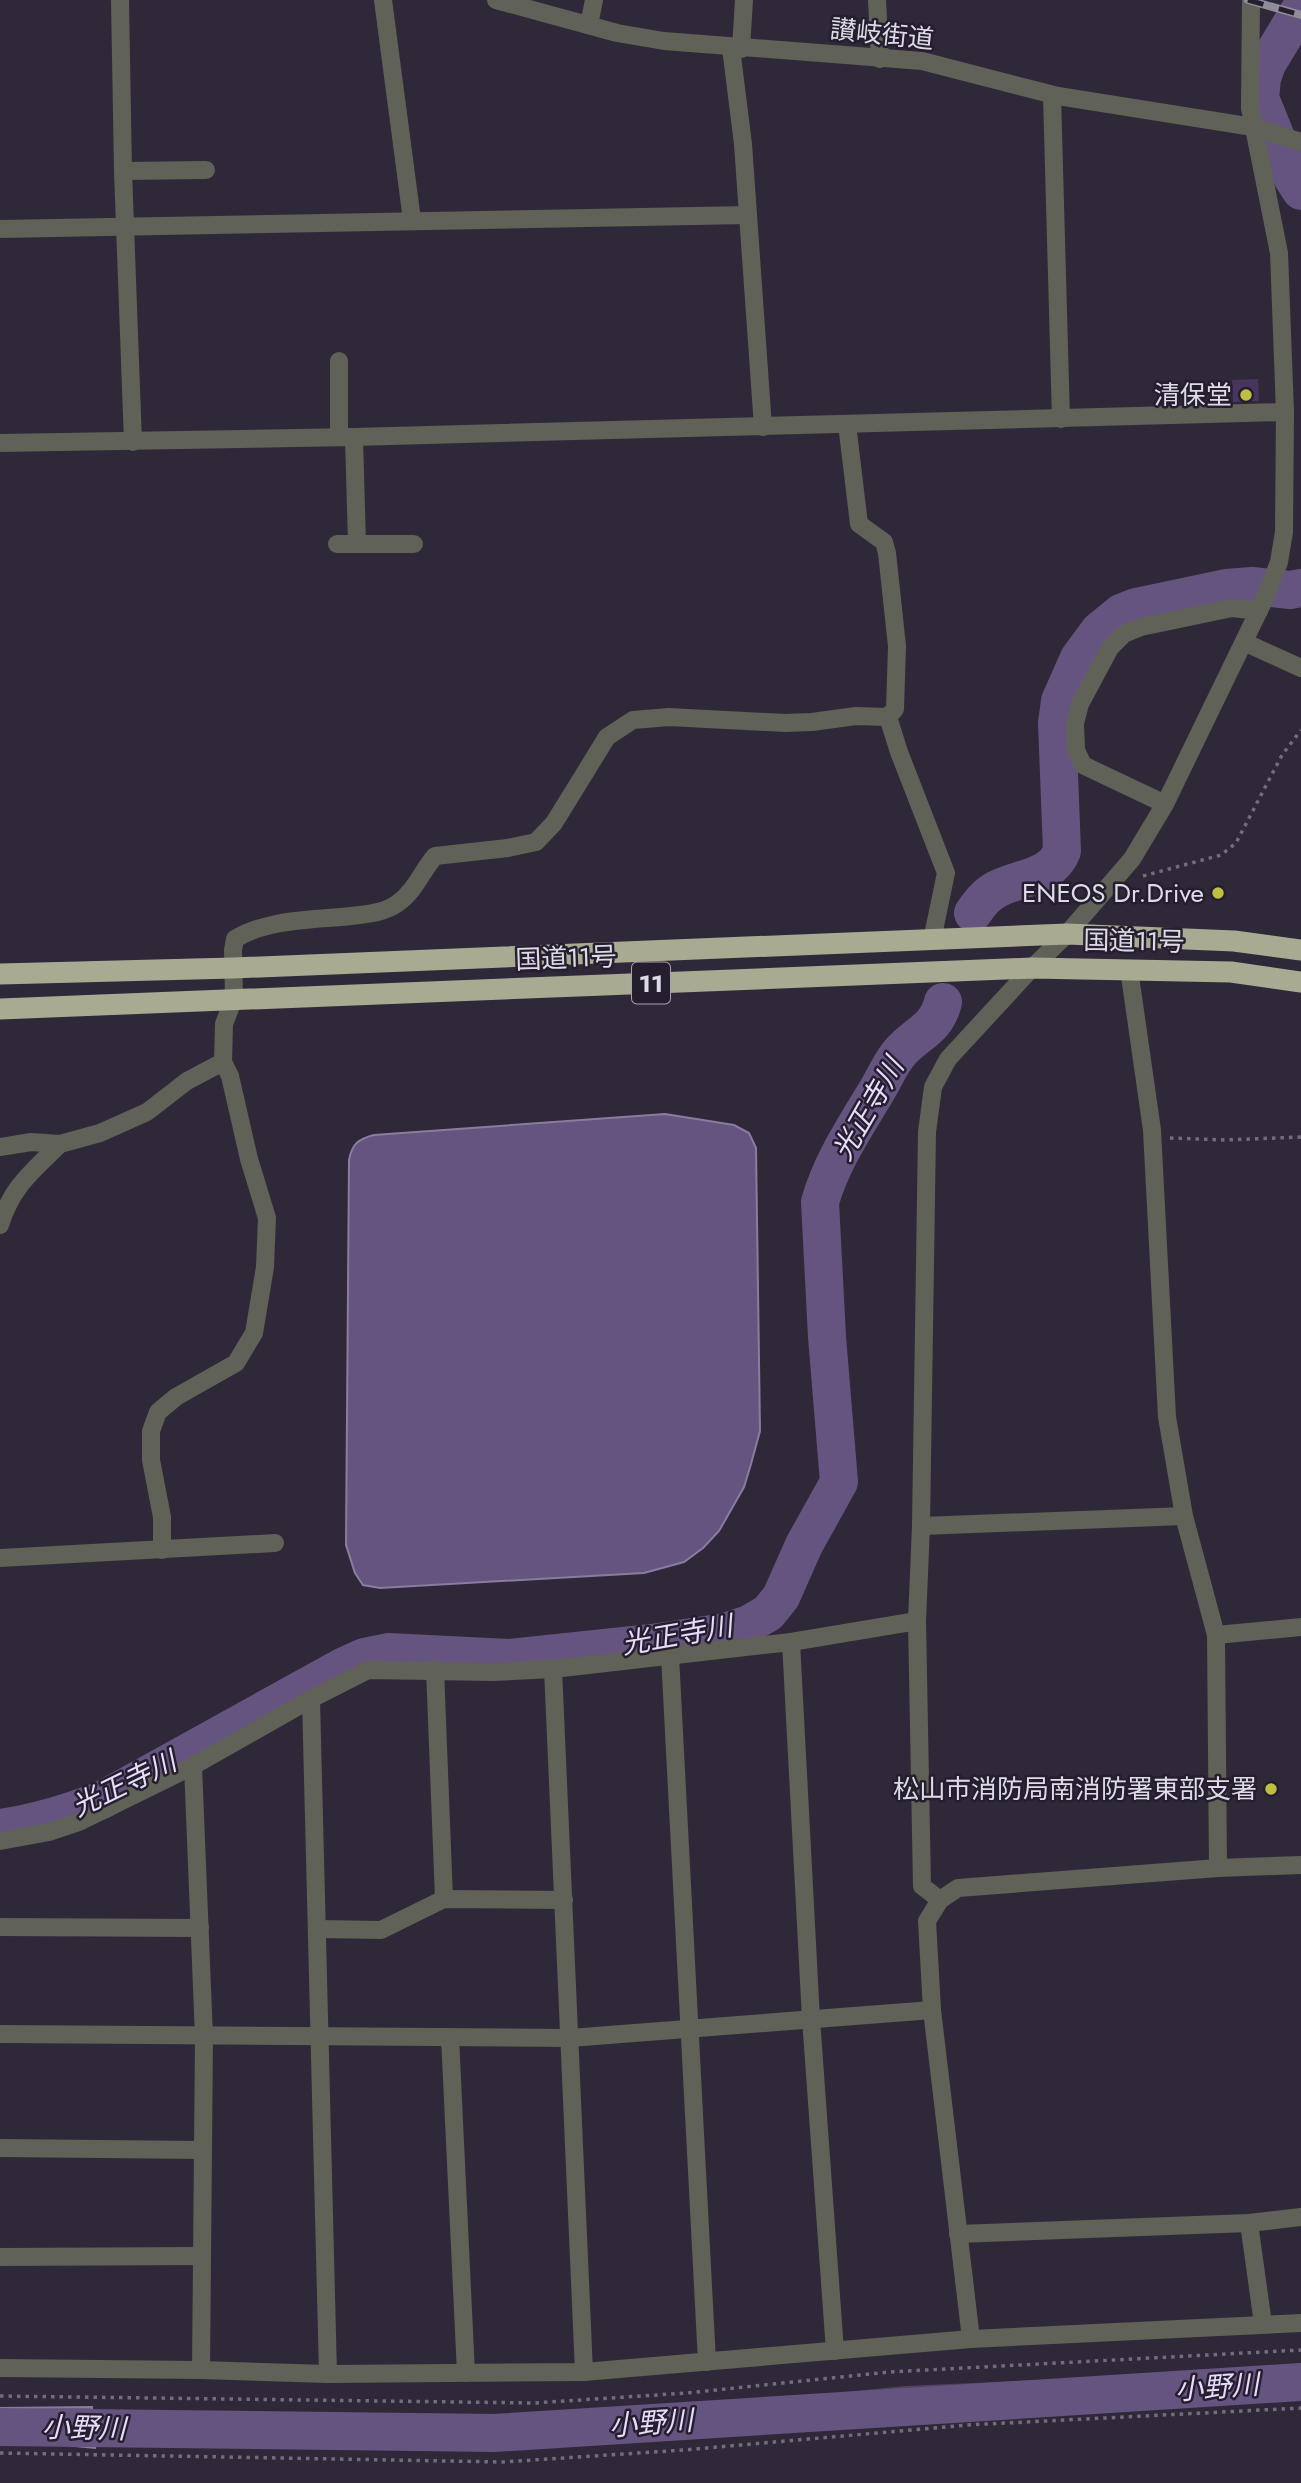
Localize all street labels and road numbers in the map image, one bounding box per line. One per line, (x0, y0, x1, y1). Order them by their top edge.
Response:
street label: 讃岐街道 (828, 10, 936, 58)
street label: 国道11号 (1083, 921, 1185, 961)
street label: 国道11号 (515, 937, 617, 979)
road number: 11 (632, 962, 670, 1003)

